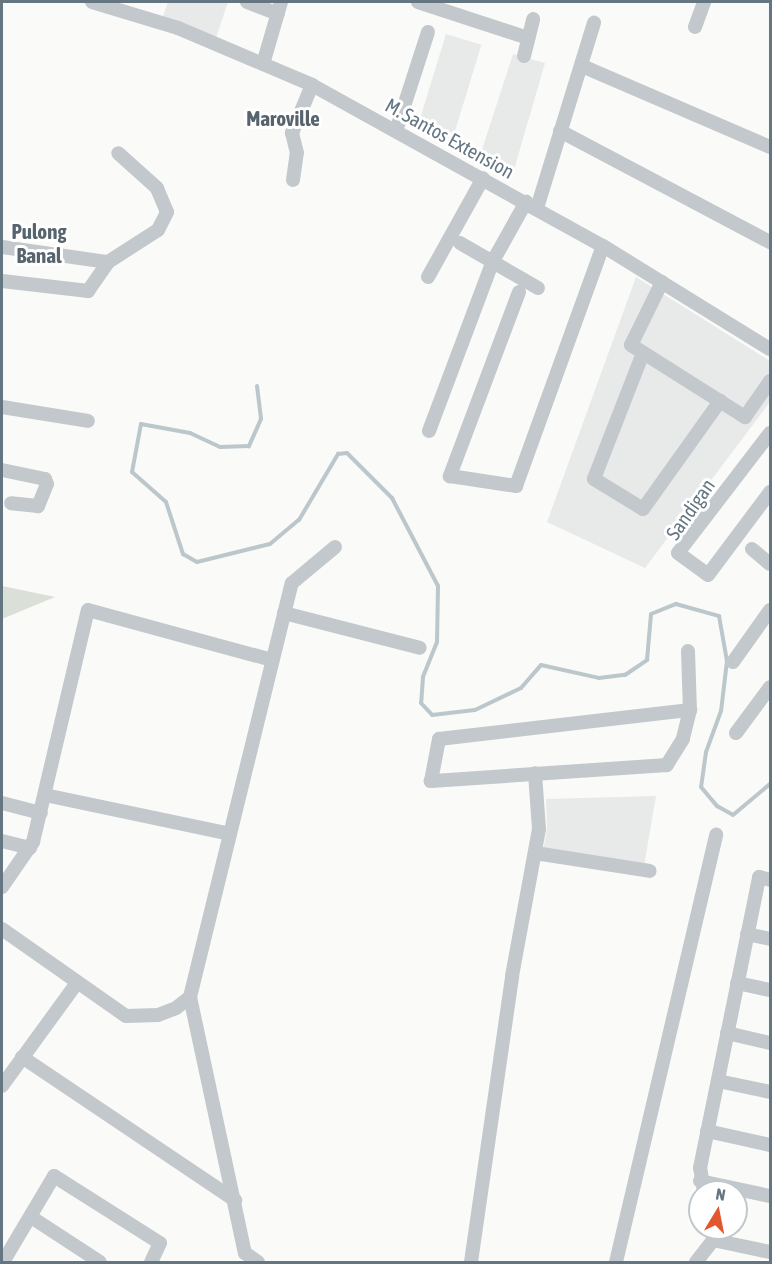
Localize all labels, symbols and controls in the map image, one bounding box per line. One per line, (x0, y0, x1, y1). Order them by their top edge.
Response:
street label: M. Santos Extension (381, 93, 519, 183)
district label: Maroville (246, 105, 320, 131)
district label: Pulong Banal (12, 218, 66, 268)
street label: Sandigan (660, 474, 720, 544)
north arrow (688, 1180, 748, 1240)
text: N (715, 1185, 727, 1204)

